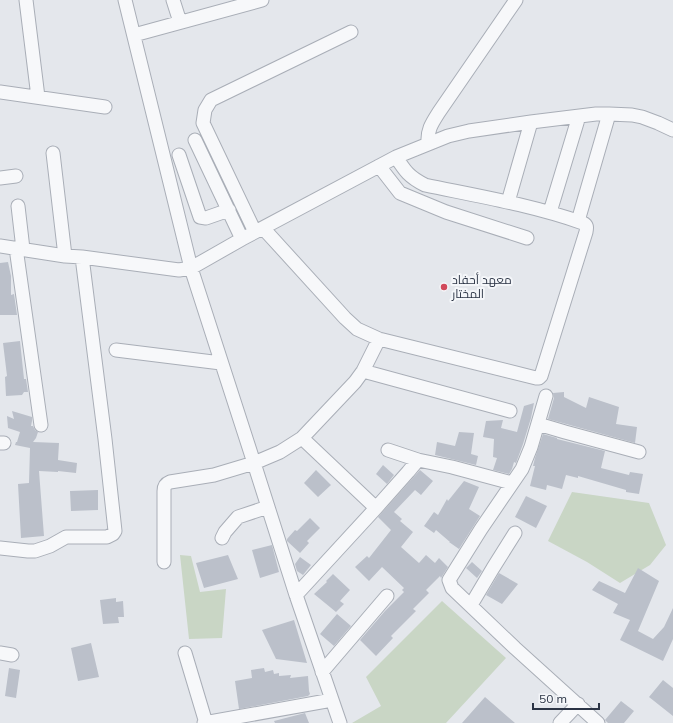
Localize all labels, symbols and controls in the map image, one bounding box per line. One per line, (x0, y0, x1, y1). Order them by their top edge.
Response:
place label: معهد أحفاد المختار (451, 272, 512, 301)
marker: معهد أحفاد المختار (439, 282, 449, 292)
scale bar (533, 685, 599, 711)
text: 50 m (539, 691, 567, 706)

